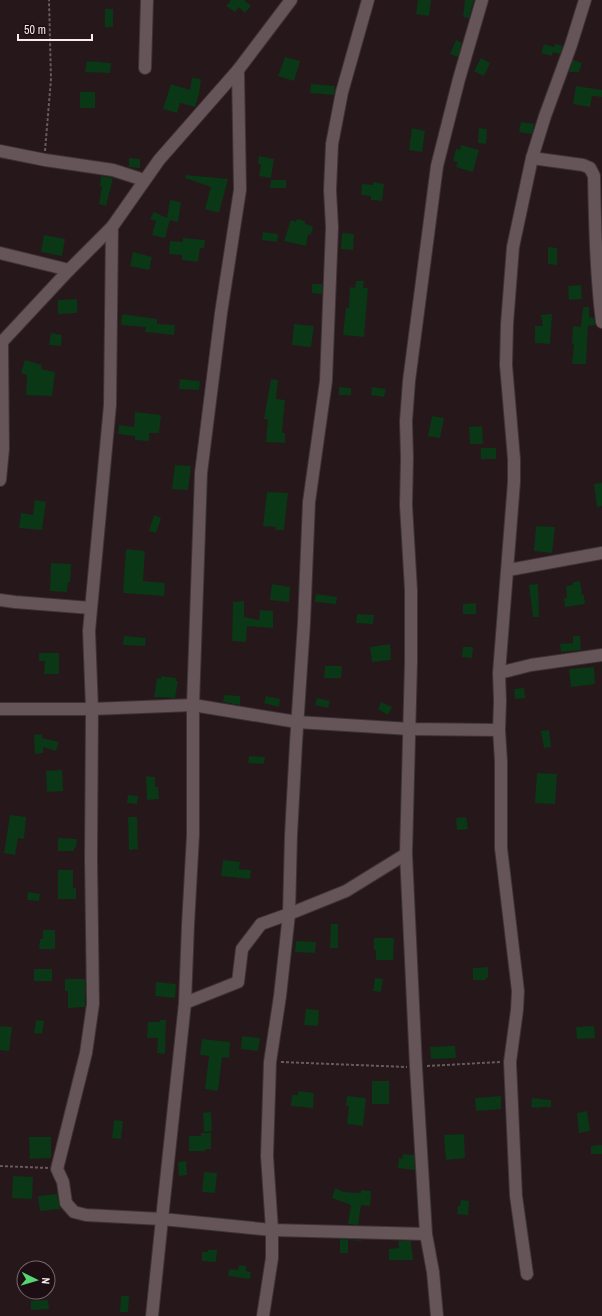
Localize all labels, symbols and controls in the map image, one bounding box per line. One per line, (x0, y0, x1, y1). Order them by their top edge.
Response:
scale bar (18, 16, 92, 42)
text: 50 m (24, 22, 46, 38)
north arrow (16, 1260, 56, 1300)
text: N (39, 1277, 53, 1285)

